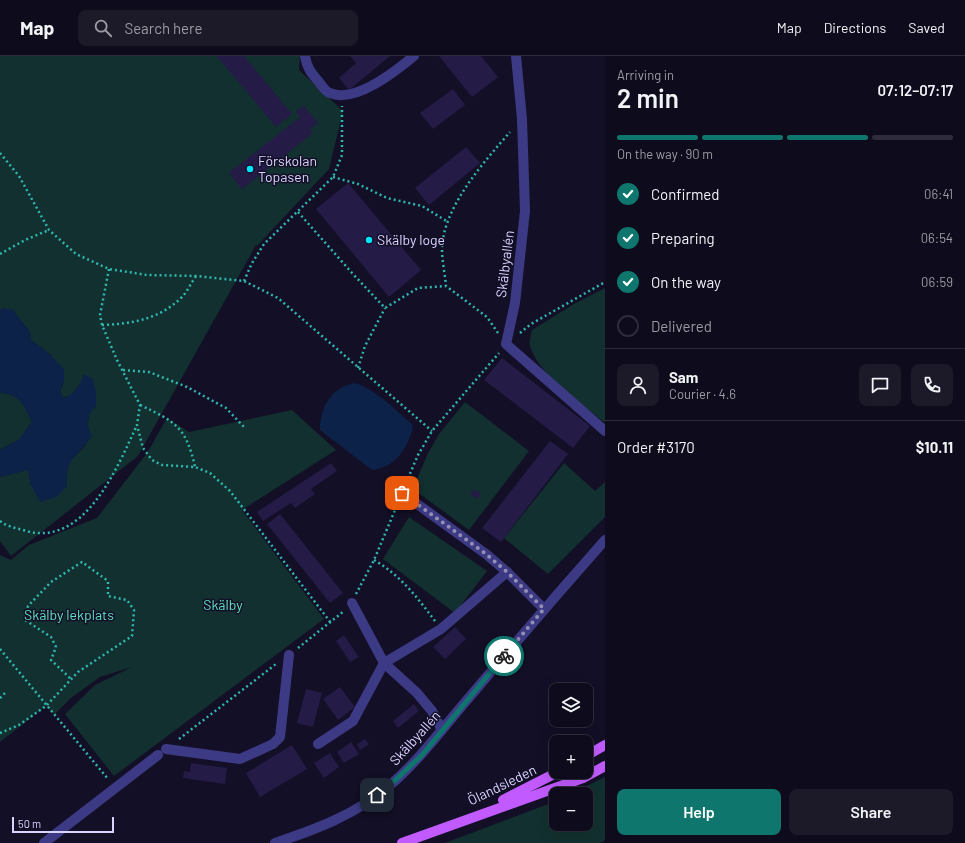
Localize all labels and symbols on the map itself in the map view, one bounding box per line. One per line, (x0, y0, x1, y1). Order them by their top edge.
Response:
place label: Förskolan Topasen (258, 152, 317, 185)
marker: Förskolan Topasen (245, 164, 255, 174)
street label: Skälbyallén (492, 229, 517, 299)
place label: Skälby loge (377, 231, 445, 248)
marker: Skälby loge (364, 235, 374, 245)
pin (385, 476, 419, 510)
park label: Skälby (203, 596, 243, 613)
park label: Skälby lekplats (24, 606, 114, 623)
courier (484, 636, 524, 676)
street label: Skälbyallén (386, 707, 444, 769)
street label: Ölandsleden (465, 761, 539, 808)
pin (360, 778, 394, 812)
scale bar (12, 815, 114, 834)

